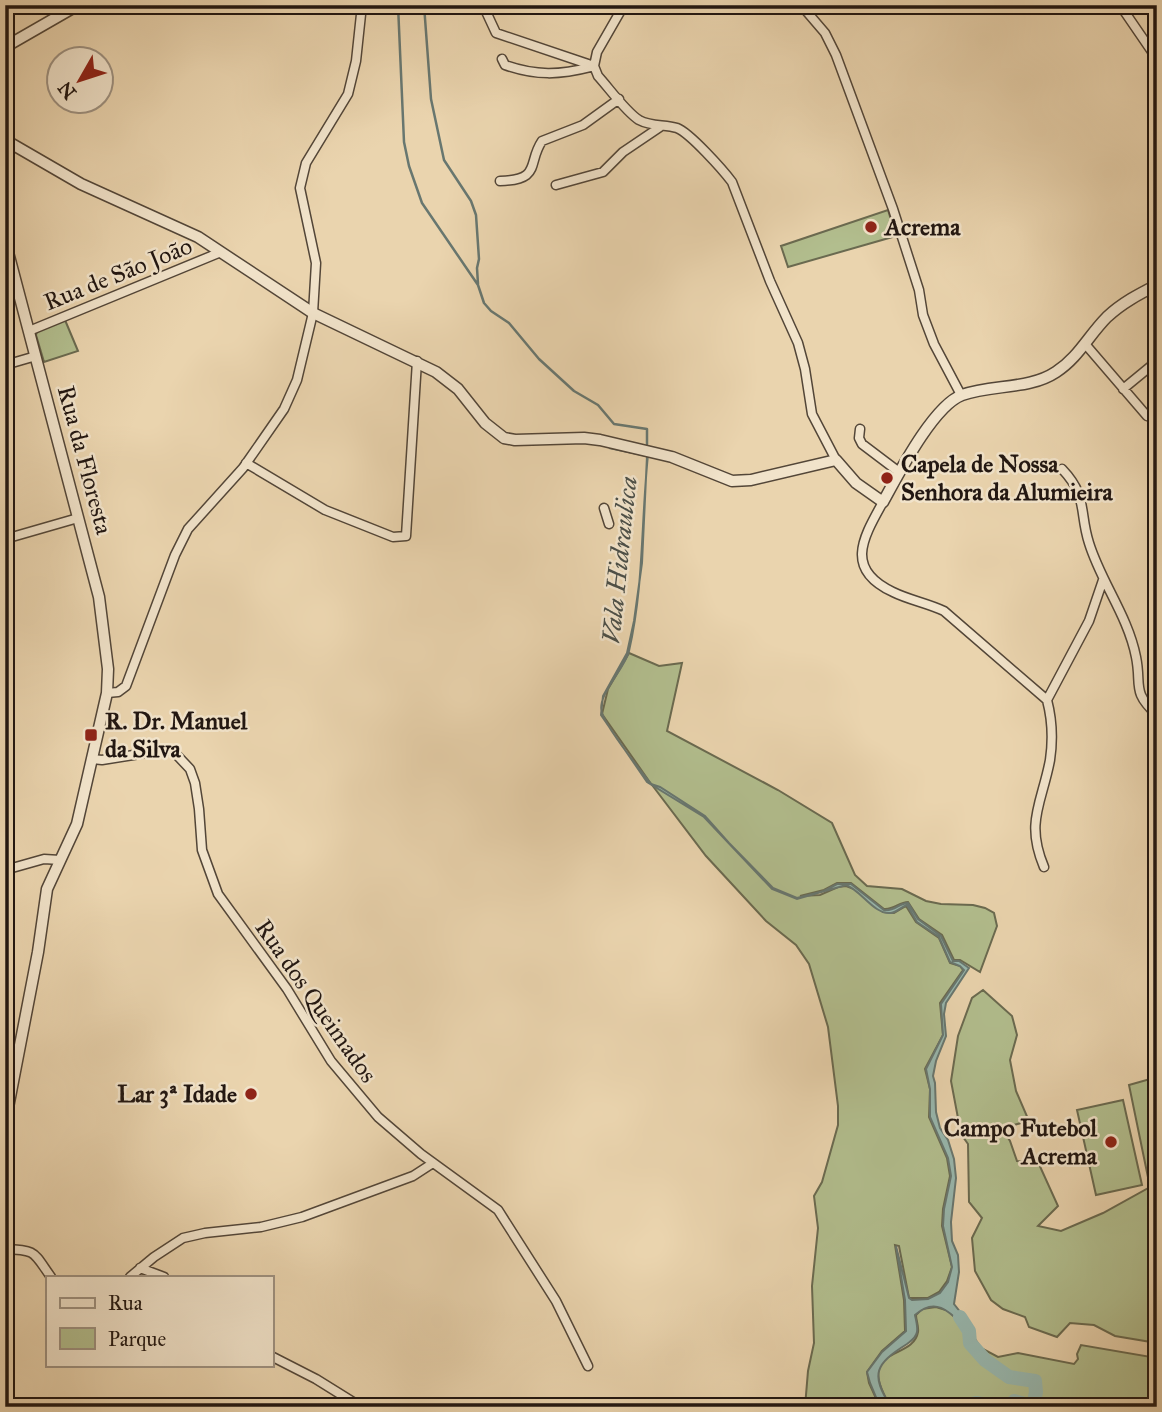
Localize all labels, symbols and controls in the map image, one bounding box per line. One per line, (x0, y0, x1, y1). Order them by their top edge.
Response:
north arrow (46, 46, 116, 116)
text: N (53, 77, 81, 104)
place label: Acrema (883, 212, 961, 242)
marker: Acrema (863, 219, 879, 235)
street label: Rua de São João (39, 231, 197, 317)
street label: Rua da Floresta (51, 382, 119, 538)
place label: Capela de Nossa Senhora da Alumieira (901, 449, 1113, 507)
marker: Capela de Nossa Senhora da Alumieira (879, 470, 895, 486)
water label: Vala Hidraulica (594, 475, 644, 645)
place label: R. Dr. Manuel da Silva (105, 706, 248, 764)
marker: R. Dr. Manuel da Silva (83, 727, 99, 743)
street label: Rua dos Queimados (248, 913, 384, 1089)
place label: Lar 3ª Idade (117, 1079, 237, 1109)
marker: Lar 3ª Idade (243, 1086, 259, 1102)
place label: Campo Futebol Acrema (944, 1113, 1098, 1171)
marker: Campo Futebol Acrema (1103, 1134, 1119, 1150)
legend (46, 1276, 273, 1366)
text: Rua (108, 1290, 143, 1316)
text: Parque (108, 1326, 167, 1352)

